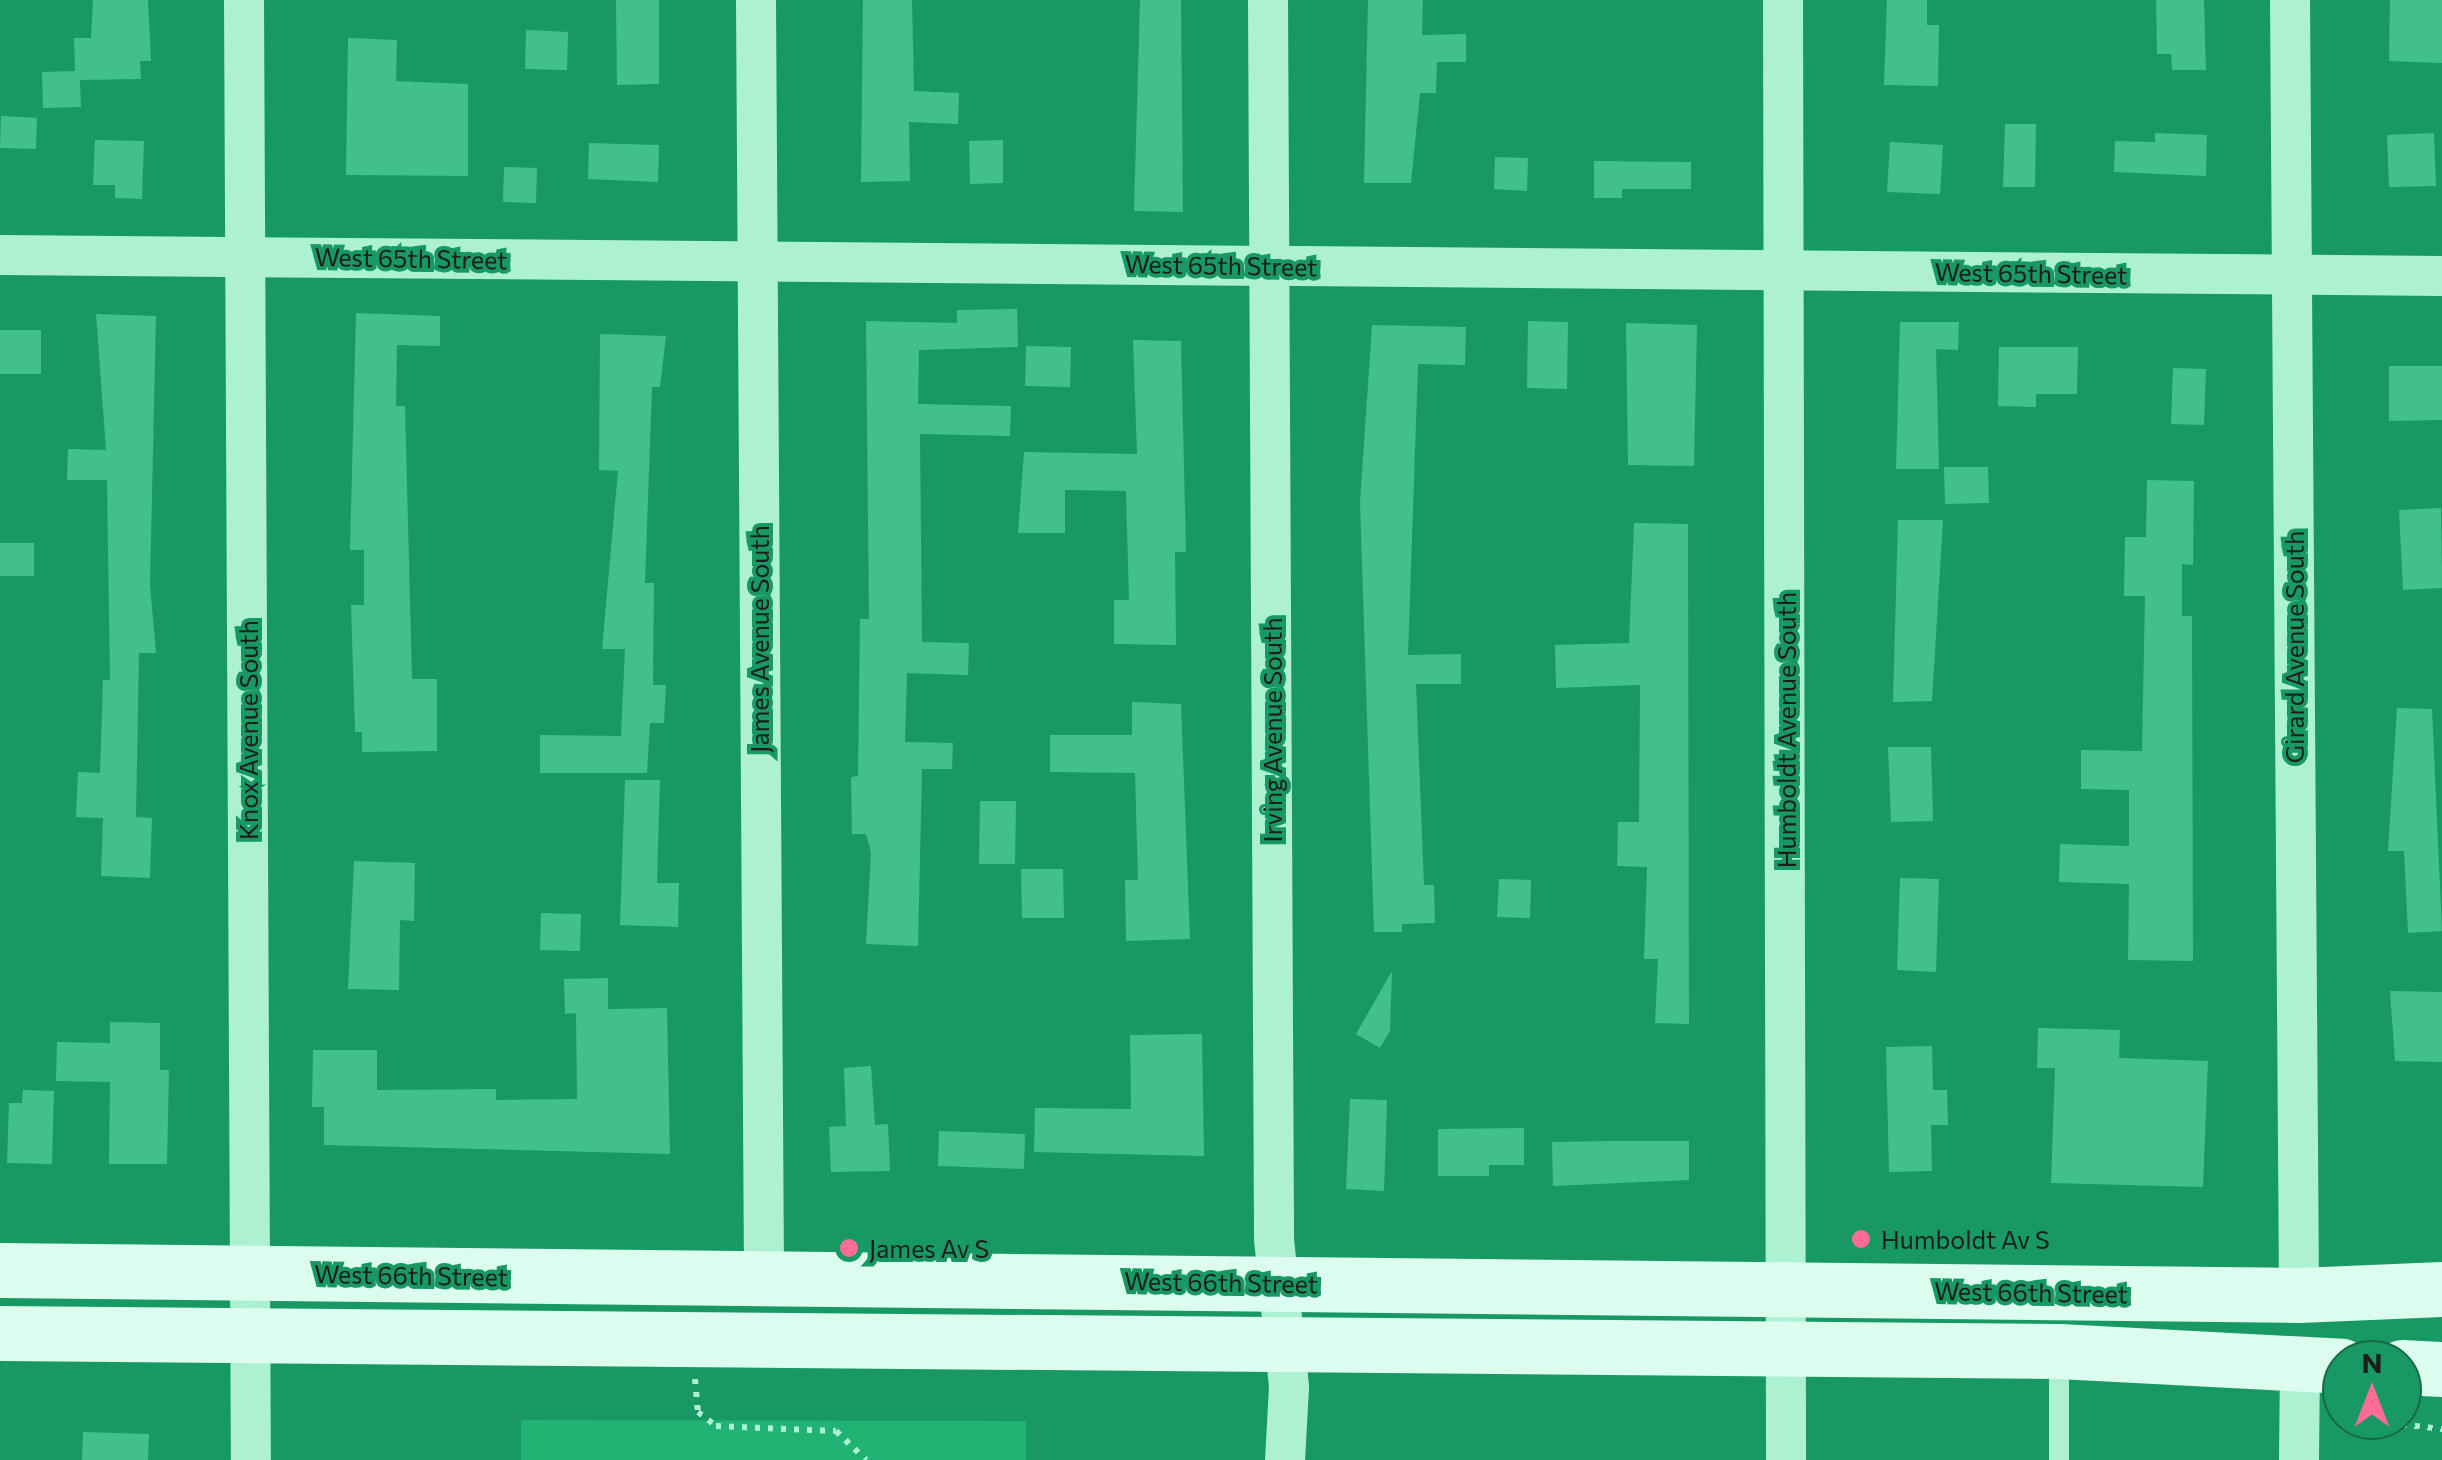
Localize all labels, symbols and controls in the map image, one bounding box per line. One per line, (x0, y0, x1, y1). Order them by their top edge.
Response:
street label: West 65th Street (314, 241, 508, 275)
street label: West 65th Street (1124, 248, 1318, 282)
street label: West 65th Street (1934, 256, 2128, 290)
street label: James Avenue South (744, 525, 774, 753)
street label: Girard Avenue South (2279, 531, 2309, 763)
street label: Humboldt Avenue South (1771, 592, 1801, 868)
street label: Irving Avenue South (1257, 617, 1287, 843)
street label: Knox Avenue South (233, 620, 263, 840)
place label: Humboldt Av S (1881, 1224, 2050, 1254)
marker: Humboldt Av S (1850, 1228, 1872, 1250)
place label: James Av S (869, 1233, 989, 1263)
marker: James Av S (838, 1237, 860, 1259)
street label: West 66th Street (314, 1258, 508, 1292)
street label: West 66th Street (1124, 1265, 1318, 1299)
street label: West 66th Street (1934, 1275, 2128, 1309)
north arrow (2322, 1340, 2422, 1440)
text: N (2362, 1345, 2383, 1379)

